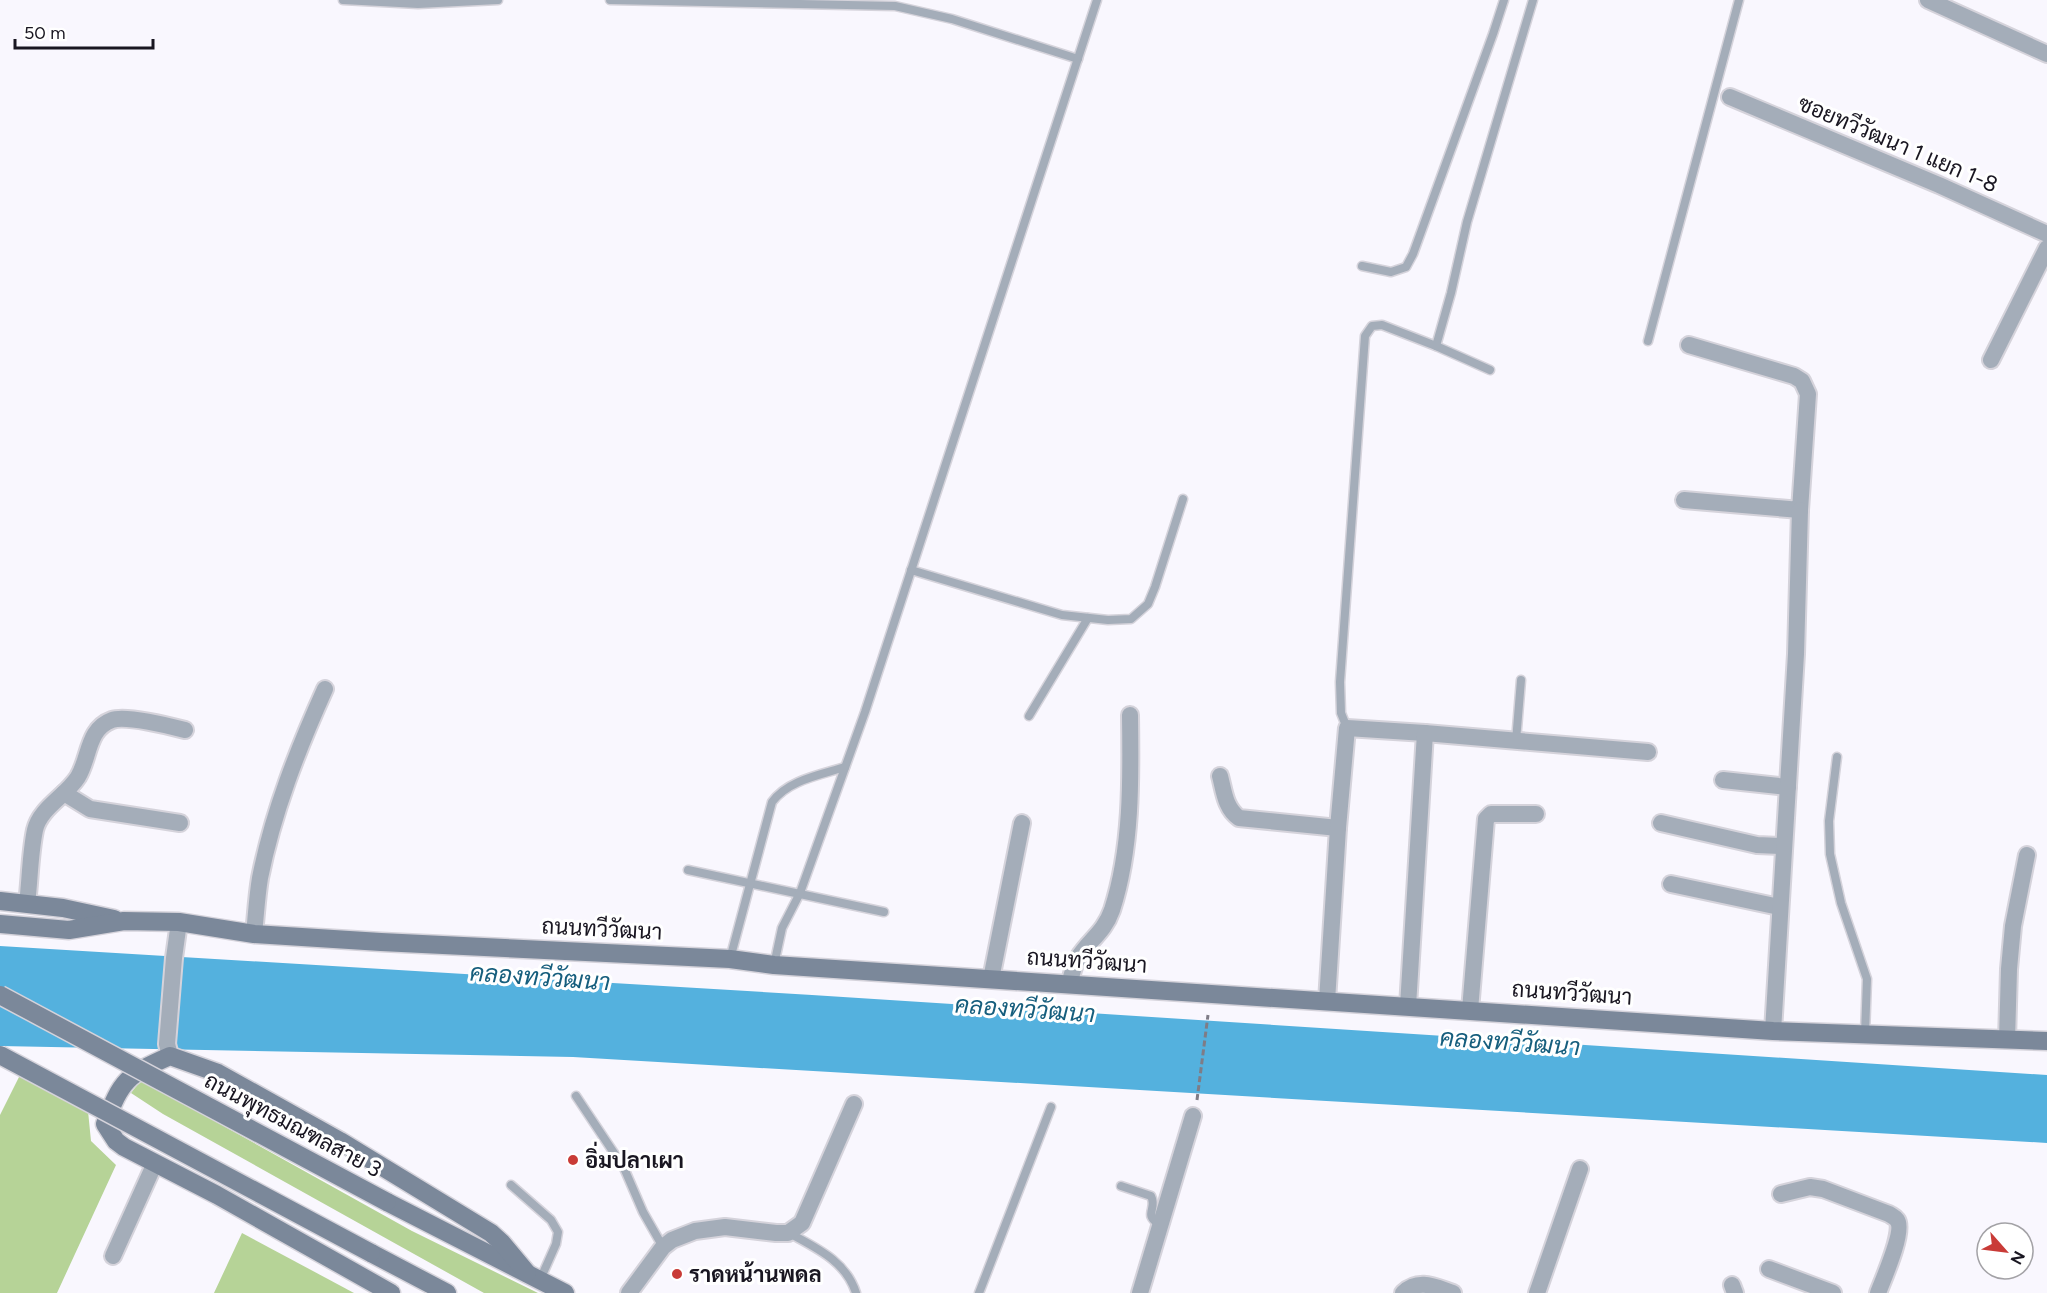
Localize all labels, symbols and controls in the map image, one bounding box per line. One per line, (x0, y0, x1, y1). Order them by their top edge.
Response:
scale bar (15, 12, 153, 50)
text: 50 m (24, 22, 66, 44)
street label: ซอยทวีวัฒนา 1 แยก 1-8 (1794, 90, 2002, 198)
street label: ถนนทวีวัฒนา (541, 912, 663, 946)
street label: ถนนทวีวัฒนา (1026, 943, 1148, 979)
water label: คลองทวีวัฒนา (469, 958, 611, 996)
street label: ถนนทวีวัฒนา (1511, 975, 1633, 1011)
water label: คลองทวีวัฒนา (954, 990, 1096, 1028)
water label: คลองทวีวัฒนา (1439, 1023, 1581, 1061)
street label: ถนนพุทธมณฑลสาย 3 (199, 1067, 386, 1185)
place label: อิ่มปลาเผา (585, 1141, 684, 1174)
marker: อิ่มปลาเผา (566, 1153, 580, 1167)
north arrow (1975, 1221, 2035, 1281)
text: N (2007, 1248, 2029, 1268)
place label: ราดหน้านพดล (689, 1260, 822, 1288)
marker: ราดหน้านพดล (670, 1267, 684, 1281)

